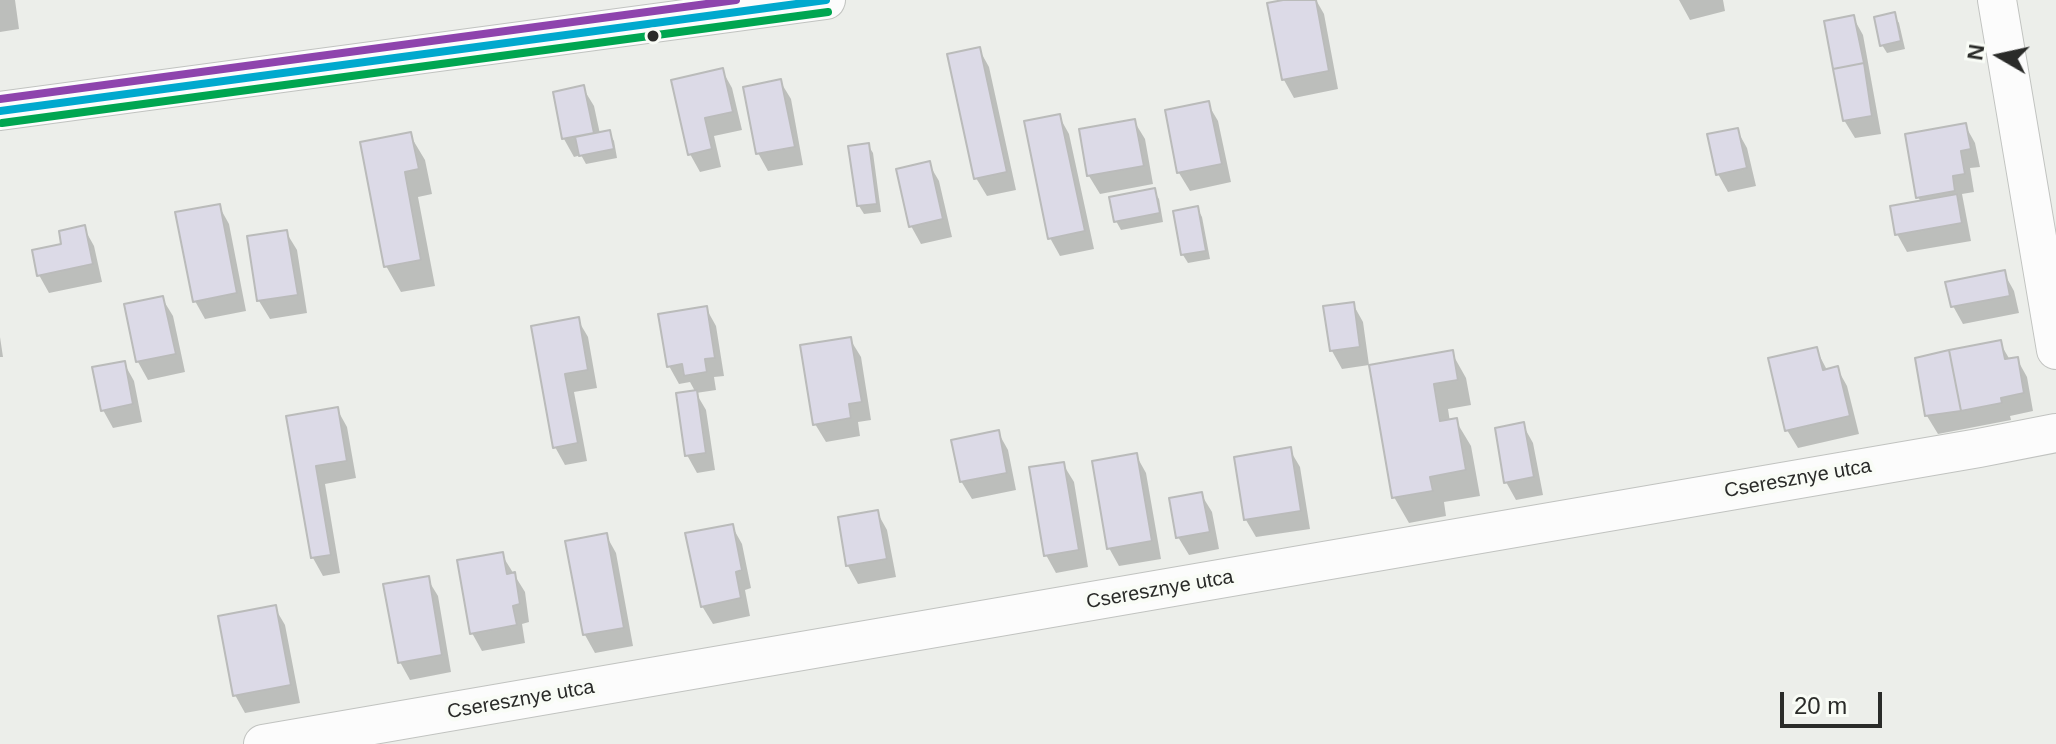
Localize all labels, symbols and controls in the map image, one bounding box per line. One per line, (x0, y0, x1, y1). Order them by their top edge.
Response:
north arrow (1960, 16, 2040, 96)
unlabelled marker (645, 28, 661, 44)
text: N (1962, 42, 1989, 62)
street label: Cseresznye utca (1723, 454, 1873, 504)
street label: Cseresznye utca (1085, 565, 1235, 615)
street label: Cseresznye utca (446, 675, 596, 725)
scale bar (1784, 676, 1886, 726)
text: 20 m (1794, 692, 1847, 719)

